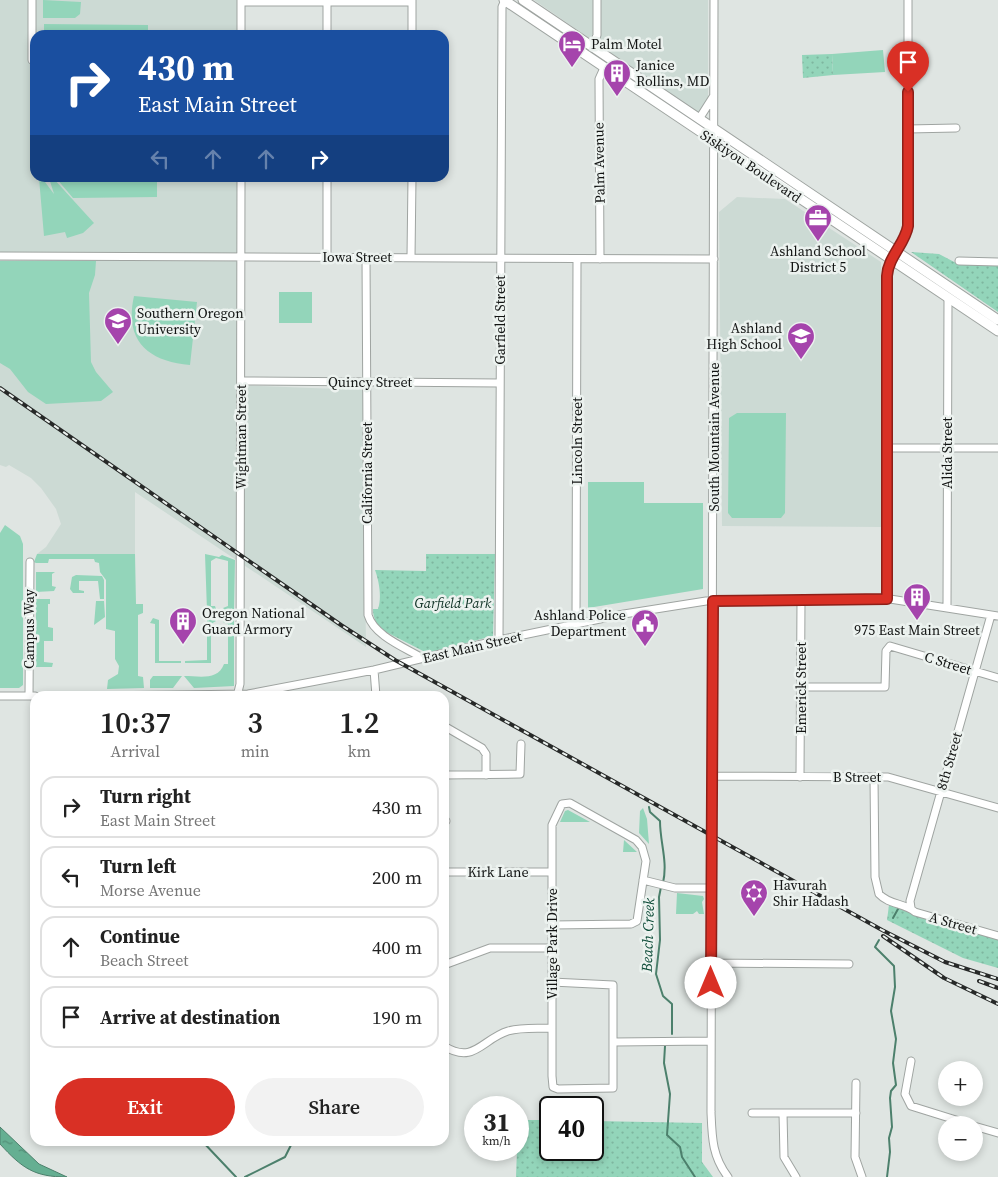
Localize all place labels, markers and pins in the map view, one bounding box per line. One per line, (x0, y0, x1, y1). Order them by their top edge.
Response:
hotel icon: Palm Motel (557, 29, 587, 68)
place label: Palm Motel (591, 34, 662, 54)
pin (887, 41, 929, 92)
place label: Janice Rollins, MD (635, 55, 709, 91)
building icon: Janice Rollins, MD (602, 58, 632, 97)
office icon: Ashland School District 5 (803, 203, 833, 242)
place label: Ashland School District 5 (770, 241, 866, 277)
place label: Southern Oregon University (137, 303, 244, 339)
school or university icon: Southern Oregon University (103, 306, 133, 345)
place label: Ashland High School (706, 318, 782, 354)
school or university icon: Ashland High School (786, 321, 816, 360)
building icon: 975 East Main Street (902, 582, 932, 621)
place label: Oregon National Guard Armory (202, 603, 305, 639)
place label: Ashland Police Department (534, 605, 626, 641)
building icon: Oregon National Guard Armory (168, 606, 198, 645)
public building icon: Ashland Police Department (630, 608, 660, 647)
place label: 975 East Main Street (854, 620, 980, 640)
place label: Havurah Shir Hadash (773, 875, 849, 911)
synagogue icon: Havurah Shir Hadash (739, 878, 769, 917)

